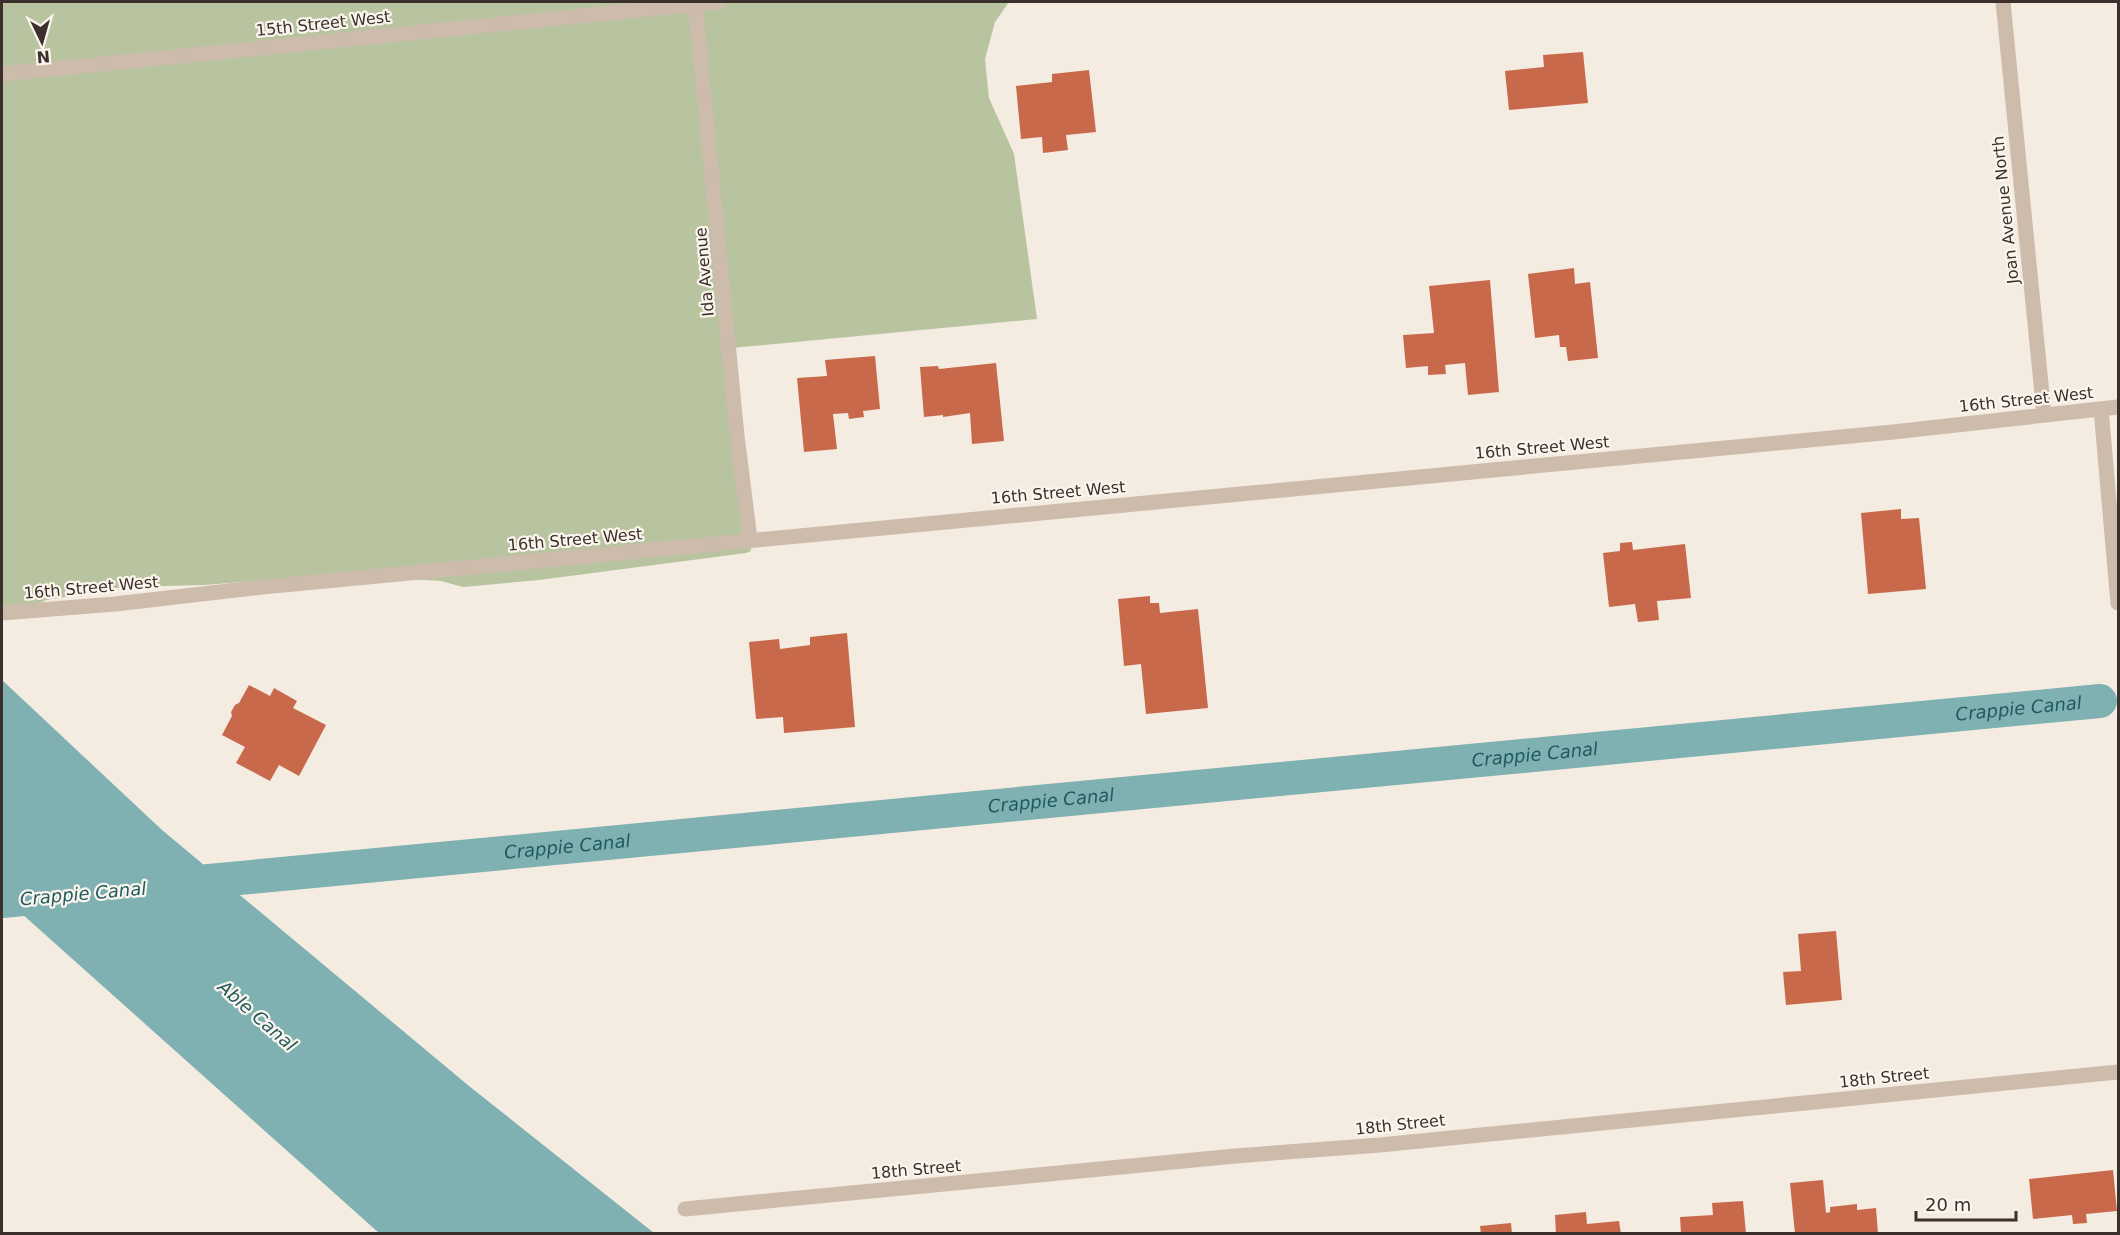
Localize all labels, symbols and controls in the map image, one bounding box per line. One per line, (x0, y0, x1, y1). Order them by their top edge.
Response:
street label: 15th Street West (255, 7, 391, 40)
north arrow (12, 12, 72, 72)
text: N (36, 46, 51, 66)
street label: Joan Avenue North (1988, 135, 2023, 286)
street label: Ida Avenue (691, 227, 718, 317)
street label: 16th Street West (1958, 383, 2094, 416)
street label: 16th Street West (1474, 432, 1610, 463)
street label: 16th Street West (990, 477, 1126, 508)
street label: 16th Street West (507, 524, 643, 555)
street label: 16th Street West (23, 572, 159, 603)
water label: Crappie Canal (1955, 692, 2083, 725)
water label: Crappie Canal (1471, 738, 1599, 771)
water label: Crappie Canal (987, 784, 1115, 817)
water label: Crappie Canal (503, 830, 631, 863)
water label: Crappie Canal (19, 878, 147, 909)
water label: Able Canal (213, 975, 301, 1055)
street label: 18th Street (1838, 1063, 1930, 1092)
street label: 18th Street (1354, 1110, 1446, 1139)
street label: 18th Street (870, 1156, 962, 1183)
scale bar (1916, 1184, 2016, 1222)
text: 20 m (1925, 1194, 1971, 1215)

